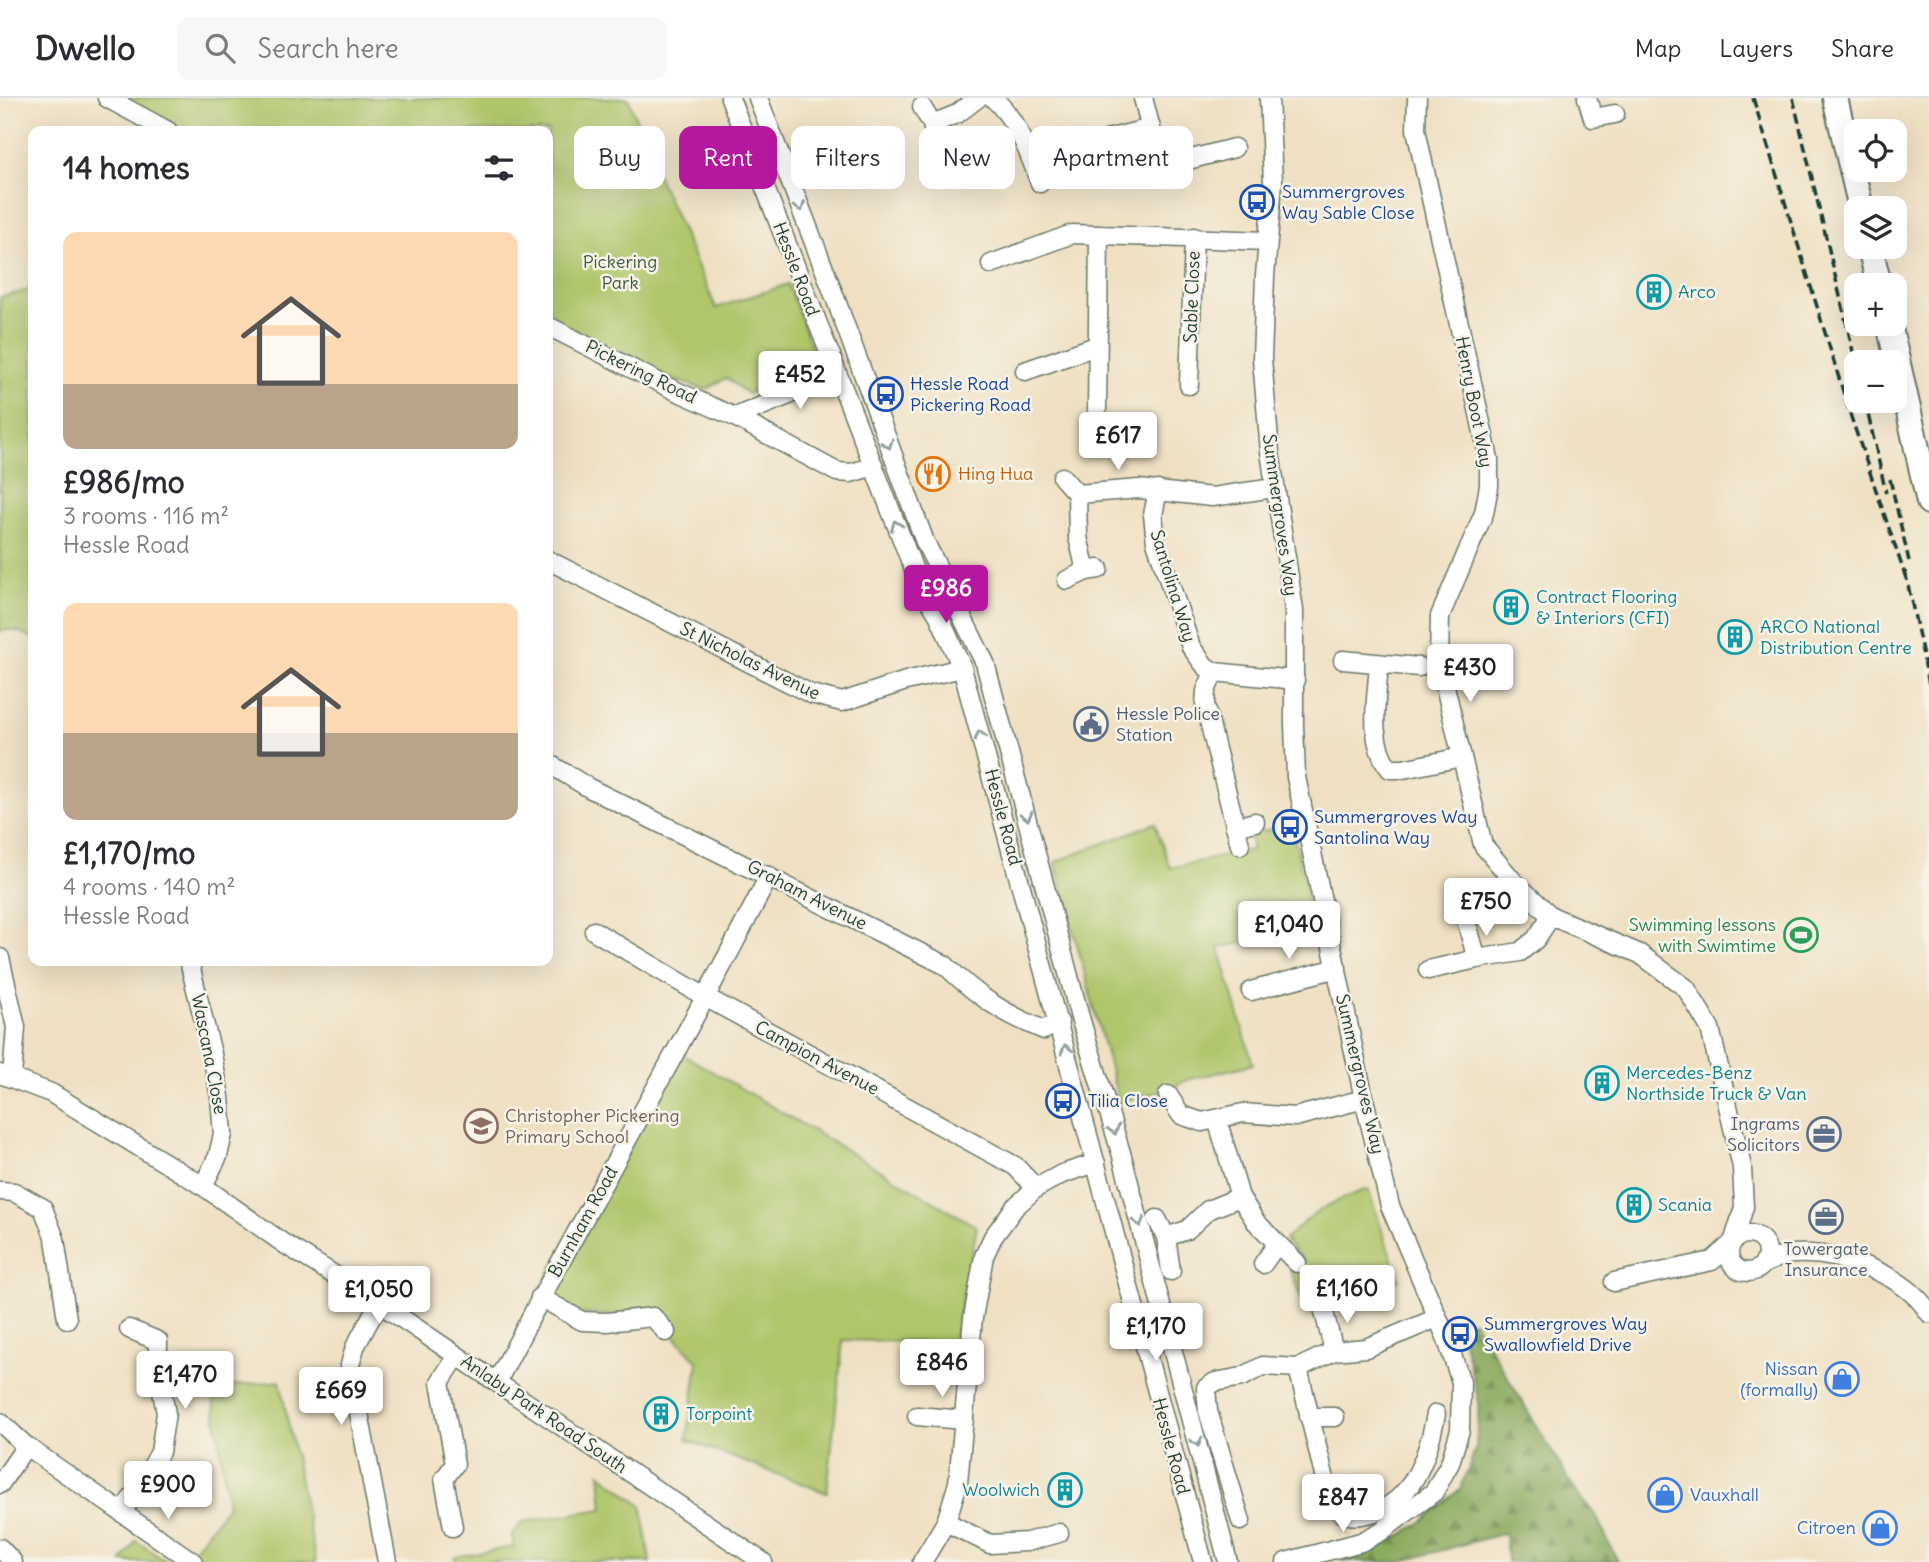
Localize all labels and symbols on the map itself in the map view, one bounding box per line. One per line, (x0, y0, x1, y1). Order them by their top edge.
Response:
place label: Summergroves Way Sable Close (1282, 180, 1415, 224)
bus stop icon: Summergroves Way Sable Close (1238, 183, 1276, 221)
one-way arrow (792, 201, 806, 213)
street label: Hessle Road (768, 218, 825, 320)
park label: Pickering Park (583, 250, 657, 294)
street label: Sable Close (1178, 251, 1205, 343)
building icon: Arco (1635, 273, 1673, 311)
place label: Arco (1678, 280, 1716, 303)
street label: Henry Boot Way (1450, 334, 1498, 469)
street label: Pickering Road (582, 335, 701, 409)
pin: £452 (759, 352, 841, 411)
place label: Hessle Road Pickering Road (910, 372, 1032, 416)
bus stop icon: Hessle Road Pickering Road (867, 375, 905, 413)
pin: £617 (1077, 412, 1159, 472)
street label: Summergroves Way (1258, 432, 1303, 597)
one-way arrow (880, 437, 894, 449)
restaurant icon: Hing Hua (914, 455, 952, 493)
place label: Hing Hua (958, 462, 1033, 485)
one-way arrow (891, 519, 905, 531)
street label: Santolina Way (1146, 527, 1201, 645)
pin: £986 (905, 566, 987, 625)
place label: Contract Flooring & Interiors (CFI) (1536, 585, 1677, 629)
building icon: Contract Flooring & Interiors (CFI) (1492, 588, 1530, 626)
place label: ARCO National Distribution Centre (1760, 615, 1912, 659)
street label: St Nicholas Avenue (676, 617, 824, 704)
building icon: ARCO National Distribution Centre (1716, 618, 1754, 656)
pin: £430 (1429, 644, 1511, 704)
place label: Hessle Police Station (1116, 702, 1220, 746)
public building icon: Hessle Police Station (1072, 705, 1110, 743)
one-way arrow (974, 729, 989, 741)
street label: Hessle Road (980, 766, 1028, 868)
place label: Summergroves Way Santolina Way (1314, 805, 1477, 849)
bus stop icon: Summergroves Way Santolina Way (1271, 808, 1309, 846)
one-way arrow (1019, 810, 1033, 822)
street label: Graham Avenue (743, 854, 871, 935)
pin: £750 (1445, 878, 1527, 938)
pin: £1,040 (1232, 902, 1346, 961)
place label: Swimming lessons with Swimtime (1629, 913, 1776, 957)
sports icon: Swimming lessons with Swimtime (1782, 916, 1820, 954)
street label: Wascana Close (187, 992, 232, 1116)
street label: Summergroves Way (1331, 992, 1390, 1156)
street label: Campion Avenue (751, 1015, 883, 1100)
one-way arrow (1060, 1043, 1074, 1055)
place label: Mercedes-Benz Northside Truck & Van (1626, 1061, 1807, 1105)
building icon: Mercedes-Benz Northside Truck & Van (1583, 1064, 1621, 1102)
bus stop icon: Tilia Close (1044, 1082, 1082, 1120)
place label: Tilia Close (1088, 1089, 1168, 1112)
place label: Christopher Pickering Primary School (505, 1104, 680, 1148)
school or university icon: Christopher Pickering Primary School (462, 1107, 500, 1145)
place label: Ingrams Solicitors (1727, 1112, 1800, 1156)
office icon: Ingrams Solicitors (1805, 1115, 1843, 1153)
one-way arrow (1105, 1123, 1120, 1135)
street label: Burnham Road (543, 1162, 623, 1281)
building icon: Scania (1615, 1186, 1653, 1224)
place label: Scania (1658, 1193, 1712, 1216)
office icon: Towergate Insurance (1807, 1198, 1845, 1236)
one-way arrow (1131, 1216, 1145, 1228)
place label: Towergate Insurance (1783, 1237, 1869, 1281)
pin: £1,050 (322, 1266, 436, 1326)
pin: £1,160 (1290, 1266, 1404, 1325)
pin: £1,170 (1099, 1304, 1213, 1363)
place label: Summergroves Way Swallowfield Drive (1484, 1312, 1647, 1356)
bus stop icon: Summergroves Way Swallowfield Drive (1441, 1315, 1479, 1353)
pin: £846 (901, 1340, 983, 1399)
street label: Anlaby Park Road South (457, 1349, 632, 1478)
pin: £1,470 (128, 1352, 242, 1411)
place label: Nissan (formally) (1740, 1357, 1818, 1401)
shop icon: Nissan (formally) (1823, 1360, 1861, 1398)
pin: £669 (300, 1368, 382, 1427)
building icon: Torpoint (642, 1395, 680, 1433)
street label: Hessle Road (1148, 1395, 1196, 1497)
place label: Torpoint (686, 1402, 752, 1425)
one-way arrow (1189, 1435, 1203, 1447)
pin: £900 (127, 1462, 209, 1521)
building icon: Woolwich (1046, 1471, 1084, 1509)
pin: £847 (1302, 1474, 1384, 1534)
shop icon: Vauxhall (1646, 1476, 1684, 1514)
place label: Woolwich (962, 1478, 1040, 1501)
place label: Vauxhall (1690, 1483, 1759, 1506)
shop icon: Citroen (1861, 1509, 1899, 1547)
place label: Citroen (1797, 1516, 1856, 1539)

